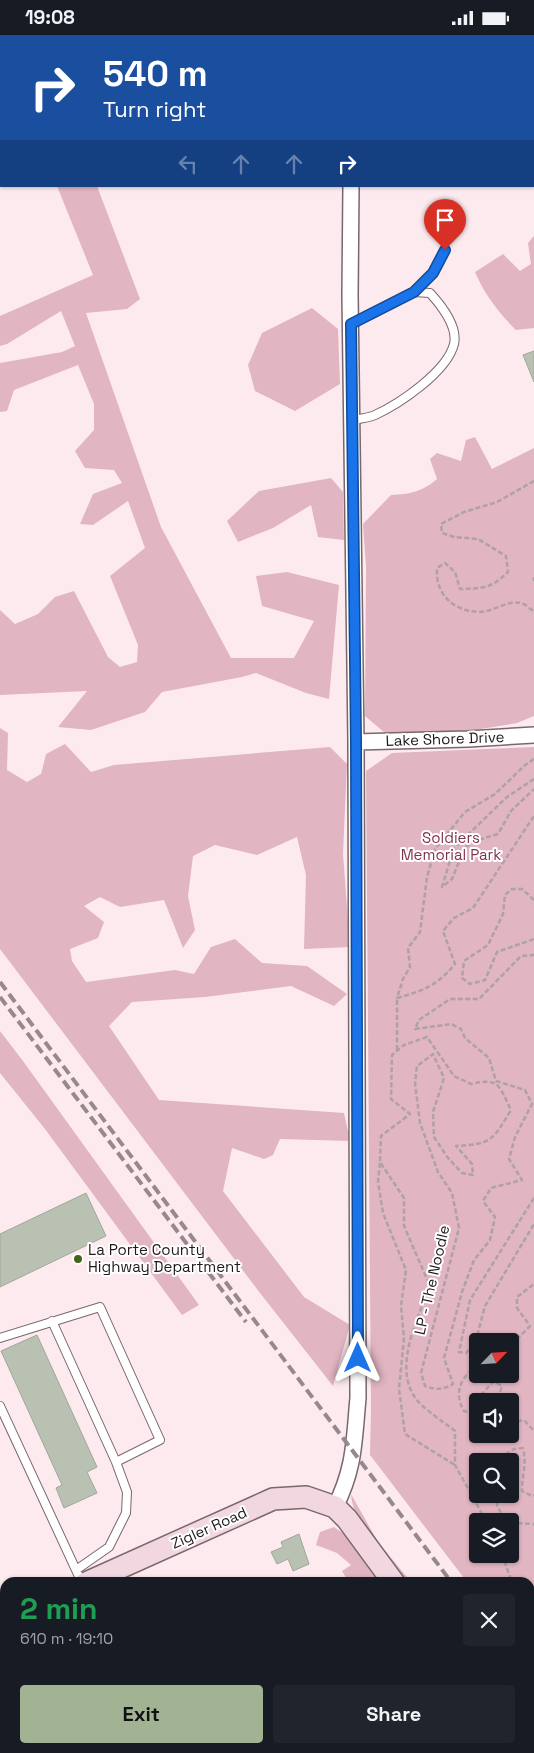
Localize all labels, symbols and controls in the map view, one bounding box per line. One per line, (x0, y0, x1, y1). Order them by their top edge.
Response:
text: 19:08 (25, 5, 75, 30)
text: 540 m (103, 52, 208, 96)
icon: right (20, 55, 85, 120)
text: Turn right (103, 95, 206, 123)
icon: left (174, 150, 202, 178)
icon: ahead (227, 150, 255, 178)
icon: ahead (280, 150, 308, 178)
icon: right (333, 150, 361, 178)
pin (424, 199, 466, 250)
icon: arrive (431, 206, 459, 234)
street label: Lake Shore Drive (385, 727, 505, 750)
park label: Soldiers Memorial Park (401, 828, 501, 864)
street label: LP - The Noodle (410, 1223, 453, 1337)
place label: La Porte County Highway Department (88, 1240, 241, 1276)
marker: La Porte County Highway Department (72, 1253, 84, 1265)
position arrow (331, 1331, 383, 1383)
north arrow (469, 1333, 519, 1383)
map controls (469, 1333, 519, 1563)
button: sound (469, 1393, 519, 1443)
button: search (469, 1453, 519, 1503)
street label: Zigler Road (168, 1502, 250, 1553)
button: layers (469, 1513, 519, 1563)
text: 2 min (20, 1589, 98, 1628)
button: close (463, 1594, 515, 1646)
text: 610 m · 19:10 (20, 1628, 113, 1649)
button: Exit (20, 1685, 263, 1743)
button: Share (273, 1685, 515, 1743)

